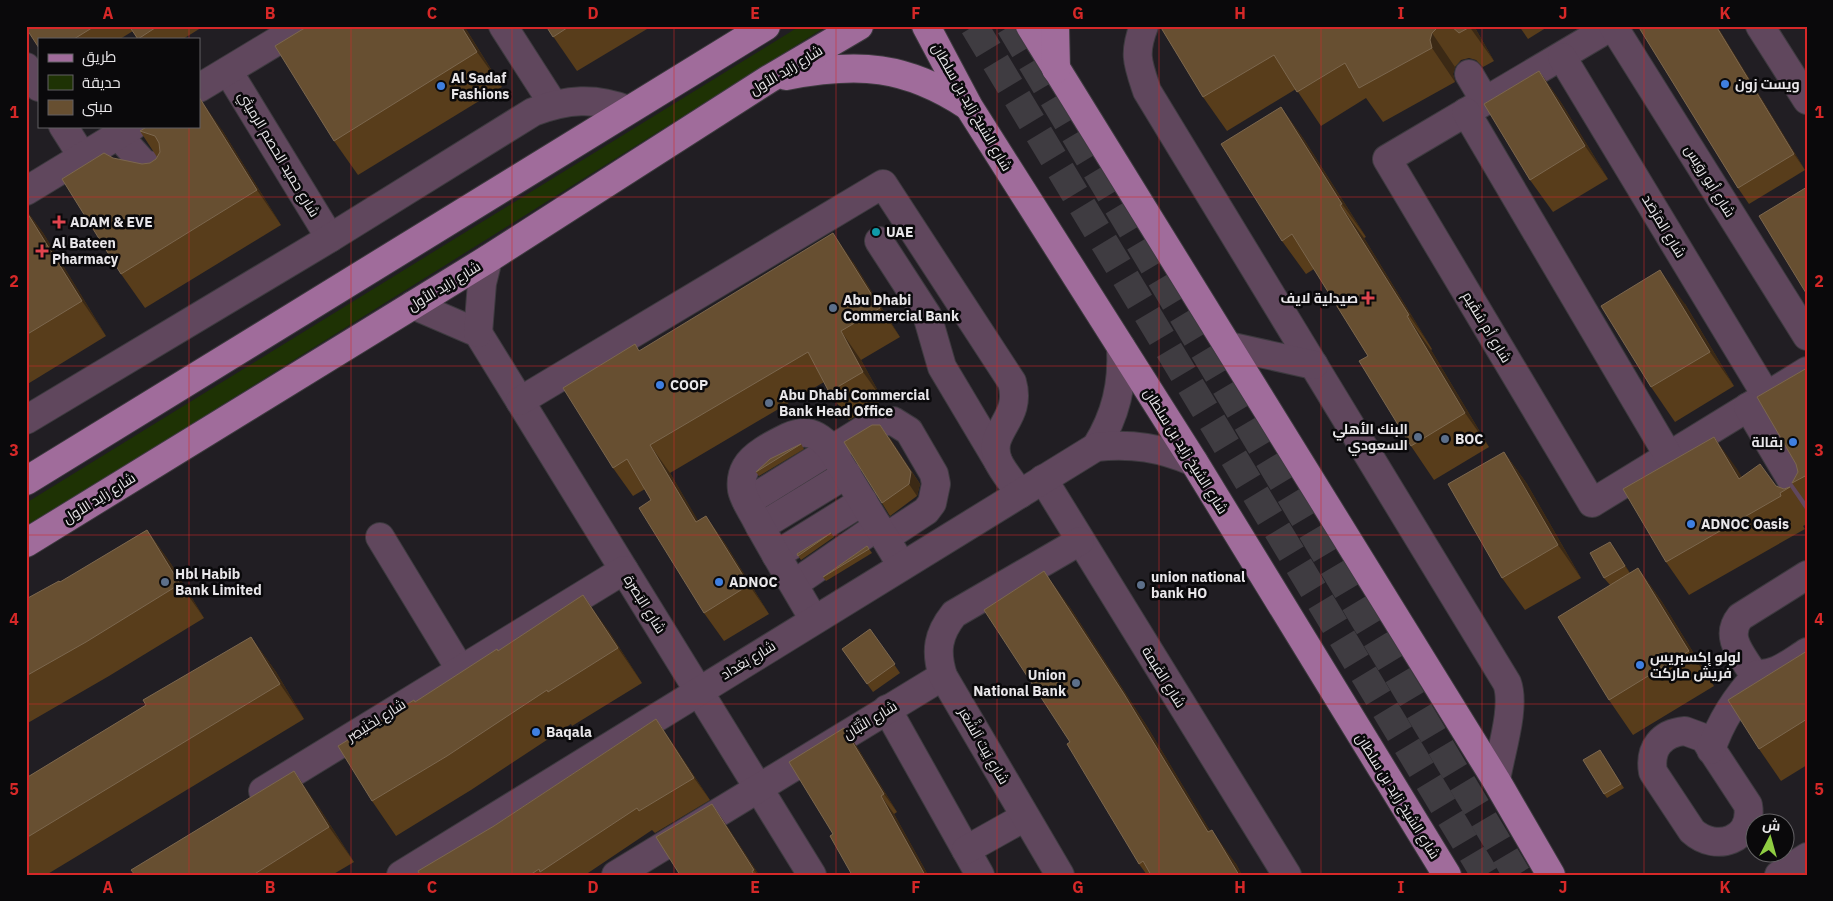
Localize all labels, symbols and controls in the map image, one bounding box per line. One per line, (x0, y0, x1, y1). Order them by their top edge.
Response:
text: A (103, 3, 114, 23)
text: B (265, 3, 276, 23)
text: C (427, 3, 437, 23)
text: D (587, 3, 599, 23)
text: E (750, 3, 760, 23)
text: F (911, 3, 921, 23)
text: G (1072, 3, 1084, 23)
text: H (1234, 3, 1246, 23)
text: I (1398, 3, 1405, 23)
text: J (1559, 3, 1567, 23)
text: K (1719, 3, 1731, 23)
legend (38, 38, 200, 128)
street label: شارع الشيخ زايد بن سلطان (928, 40, 1016, 174)
street label: شارع زايد الأول (746, 41, 826, 99)
text: طريق (82, 47, 116, 67)
place label: Al Sadaf Fashions (451, 69, 509, 103)
text: حديقة (82, 73, 121, 92)
place label: ويست زون (1735, 75, 1800, 93)
marker: ويست زون (1719, 78, 1731, 90)
marker: Al Sadaf Fashions (435, 80, 447, 92)
street label: شارع حميد الحصم الرميثي (232, 88, 324, 222)
text: مبنى (82, 97, 113, 117)
text: 1 (9, 102, 19, 122)
text: 1 (1814, 102, 1824, 122)
street label: شارع أبو روَيس (1681, 142, 1739, 220)
street label: شارع المَرْصَد (1638, 191, 1690, 261)
place label: ADAM & EVE (70, 213, 153, 231)
marker: ADAM & EVE (52, 215, 66, 229)
place label: UAE (886, 223, 913, 241)
marker: UAE (870, 226, 882, 238)
place label: Al Bateen Pharmacy (52, 234, 119, 268)
marker: Al Bateen Pharmacy (36, 245, 48, 257)
street label: شارع زايد الأول (404, 257, 484, 315)
text: 2 (9, 271, 19, 291)
text: 2 (1814, 271, 1824, 291)
street label: شارع أم سُقَيم (1458, 288, 1515, 366)
place label: صيدلية لايف (1281, 289, 1358, 307)
place label: Abu Dhabi Commercial Bank (843, 291, 960, 325)
marker: صيدلية لايف (1362, 292, 1374, 304)
marker: Abu Dhabi Commercial Bank (827, 302, 839, 314)
place label: COOP (670, 376, 708, 394)
marker: COOP (654, 379, 666, 391)
street label: شارع الشيخ زايد بن سلطان (1140, 385, 1232, 517)
place label: Abu Dhabi Commercial Bank Head Office (779, 386, 930, 420)
marker: Abu Dhabi Commercial Bank Head Office (763, 397, 775, 409)
place label: البنك الأهلي السعودي (1333, 420, 1408, 456)
place label: BOC (1455, 430, 1483, 448)
marker: البنك الأهلي السعودي (1412, 431, 1424, 443)
marker: BOC (1439, 433, 1451, 445)
place label: بقالة (1752, 433, 1783, 451)
marker: بقالة (1787, 436, 1799, 448)
text: 3 (9, 440, 19, 460)
text: 3 (1814, 440, 1824, 460)
street label: شارع زايد الأول (59, 469, 139, 527)
place label: ADNOC Oasis (1701, 515, 1789, 533)
marker: ADNOC Oasis (1685, 518, 1697, 530)
place label: Hbl Habib Bank Limited (175, 565, 262, 599)
place label: union national bank HO (1151, 568, 1245, 602)
street label: شارع البَصرة (620, 571, 670, 637)
place label: ADNOC (729, 573, 778, 591)
marker: Hbl Habib Bank Limited (159, 576, 171, 588)
marker: ADNOC (713, 576, 725, 588)
marker: union national bank HO (1135, 579, 1147, 591)
text: 4 (9, 609, 19, 629)
text: 4 (1814, 609, 1824, 629)
street label: شارع بَغداد (717, 637, 779, 683)
street label: شارع الفَيمة (1138, 643, 1190, 711)
place label: لولو إكسبريس فريش ماركت (1650, 648, 1741, 682)
marker: لولو إكسبريس فريش ماركت (1634, 659, 1646, 671)
place label: Union National Bank (973, 666, 1067, 700)
marker: Union National Bank (1070, 677, 1082, 689)
street label: شارع لِخنَيصِر (342, 695, 409, 746)
street label: شارع التَّبَّان (839, 696, 900, 743)
street label: شارع بَيت اَلشَّعَر (954, 702, 1016, 788)
place label: Baqala (546, 723, 592, 741)
marker: Baqala (530, 726, 542, 738)
street label: شارع الشيخ زايد بن سلطان (1352, 730, 1444, 862)
text: 5 (9, 779, 19, 799)
text: 5 (1814, 779, 1824, 799)
north arrow (1746, 814, 1796, 864)
text: ش (1761, 815, 1781, 835)
text: A (103, 877, 114, 897)
text: B (265, 877, 276, 897)
text: C (427, 877, 437, 897)
text: D (587, 877, 599, 897)
text: E (750, 877, 760, 897)
text: F (911, 877, 921, 897)
text: G (1072, 877, 1084, 897)
text: H (1234, 877, 1246, 897)
text: I (1398, 877, 1405, 897)
text: J (1559, 877, 1567, 897)
text: K (1719, 877, 1731, 897)

